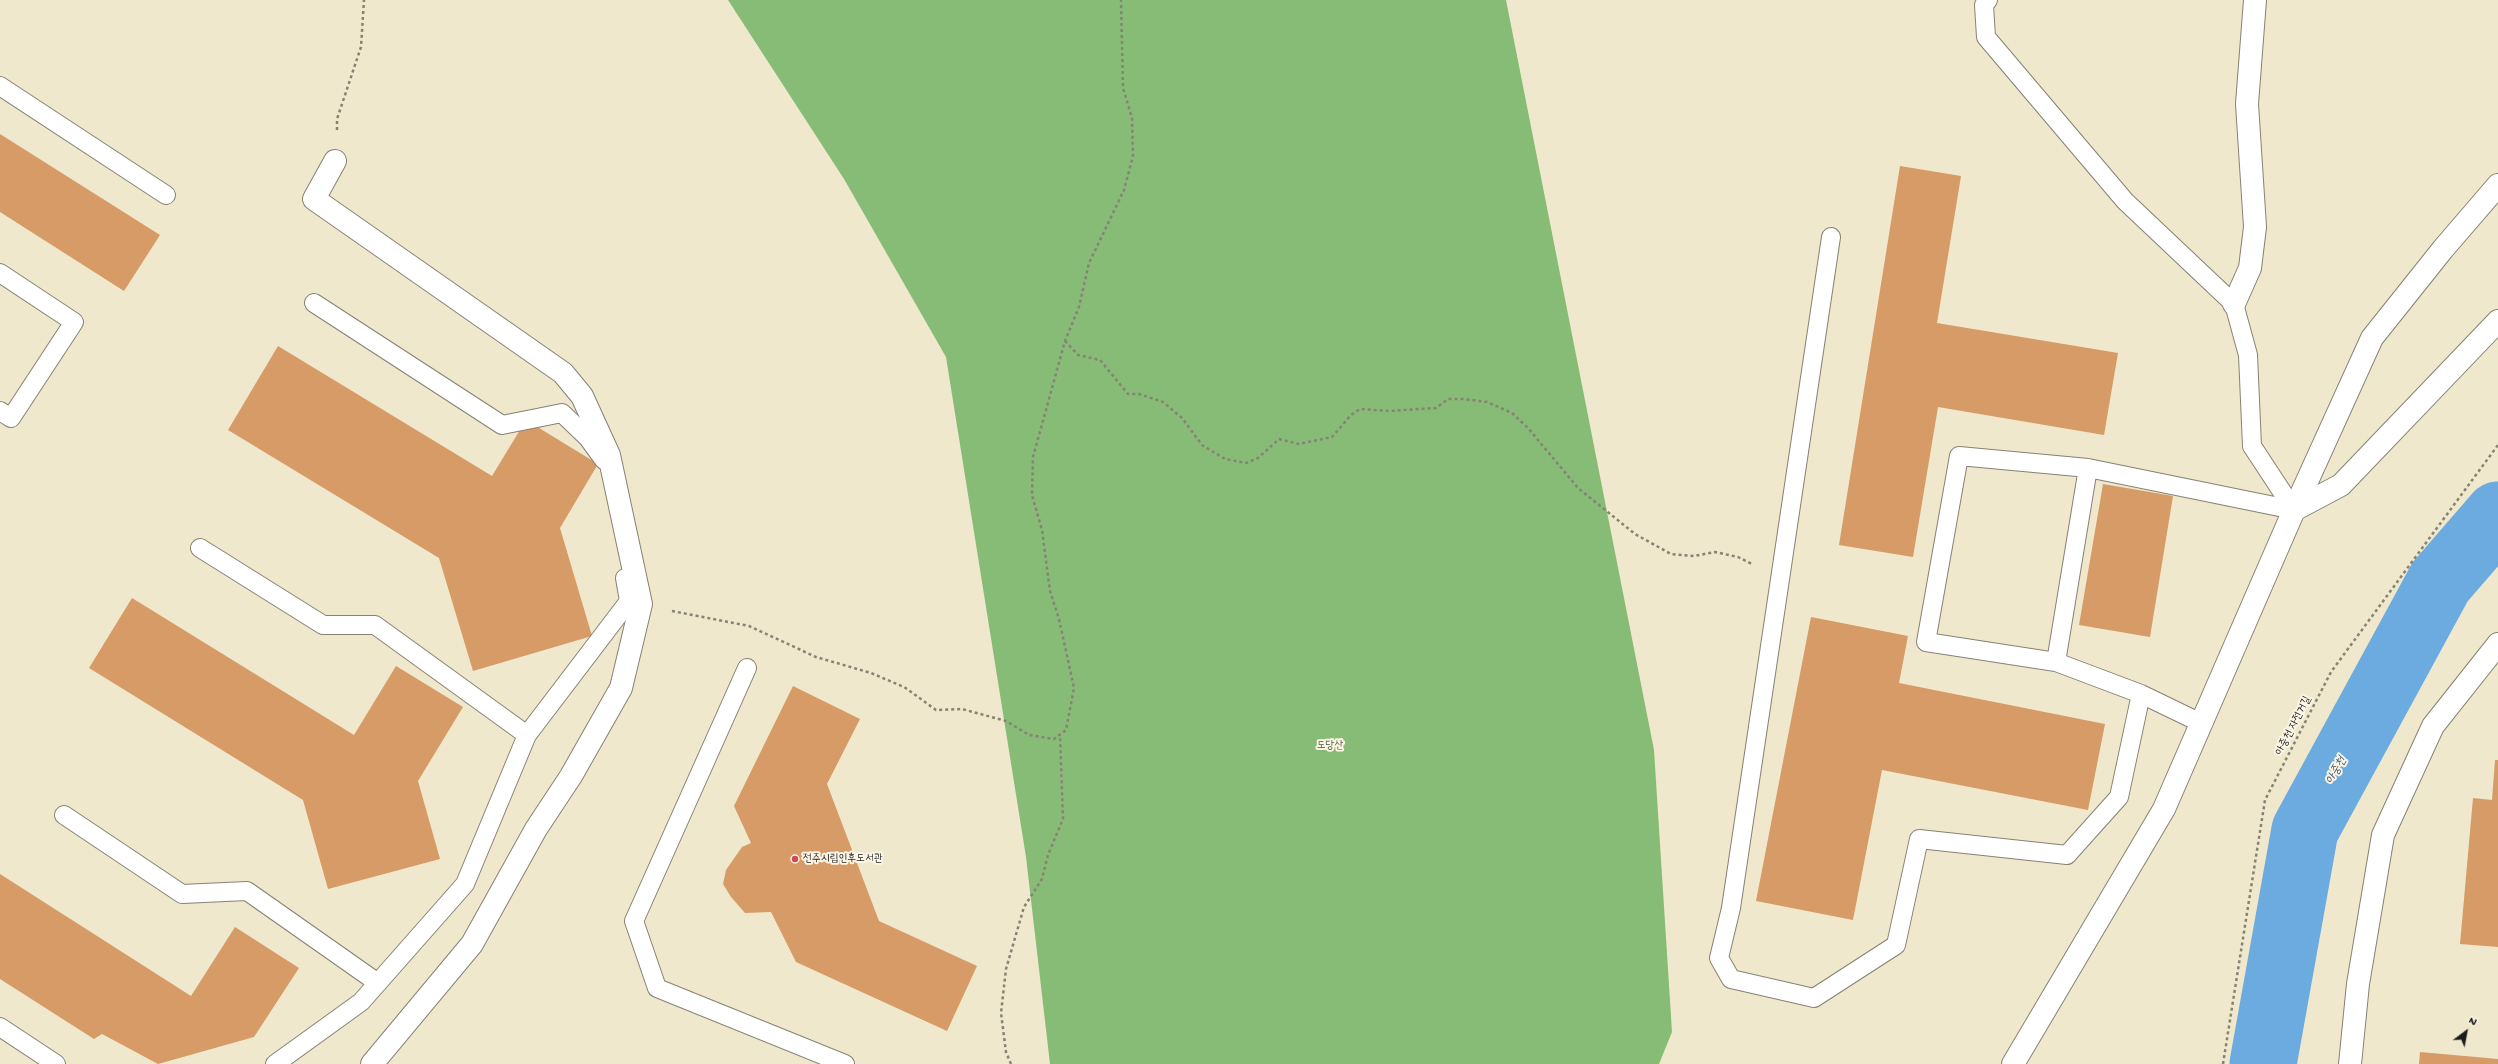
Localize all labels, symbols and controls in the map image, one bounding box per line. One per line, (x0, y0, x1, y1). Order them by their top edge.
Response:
street label: 아중천 자전거길 (2273, 694, 2315, 758)
park label: 도당산 (1317, 739, 1343, 753)
water label: 아중천 (2324, 755, 2350, 787)
place label: 전주시립인후도서관 (803, 852, 883, 866)
marker: 전주시립인후도서관 (790, 854, 800, 864)
north arrow (2446, 1012, 2486, 1052)
text: N (2466, 1015, 2479, 1029)

